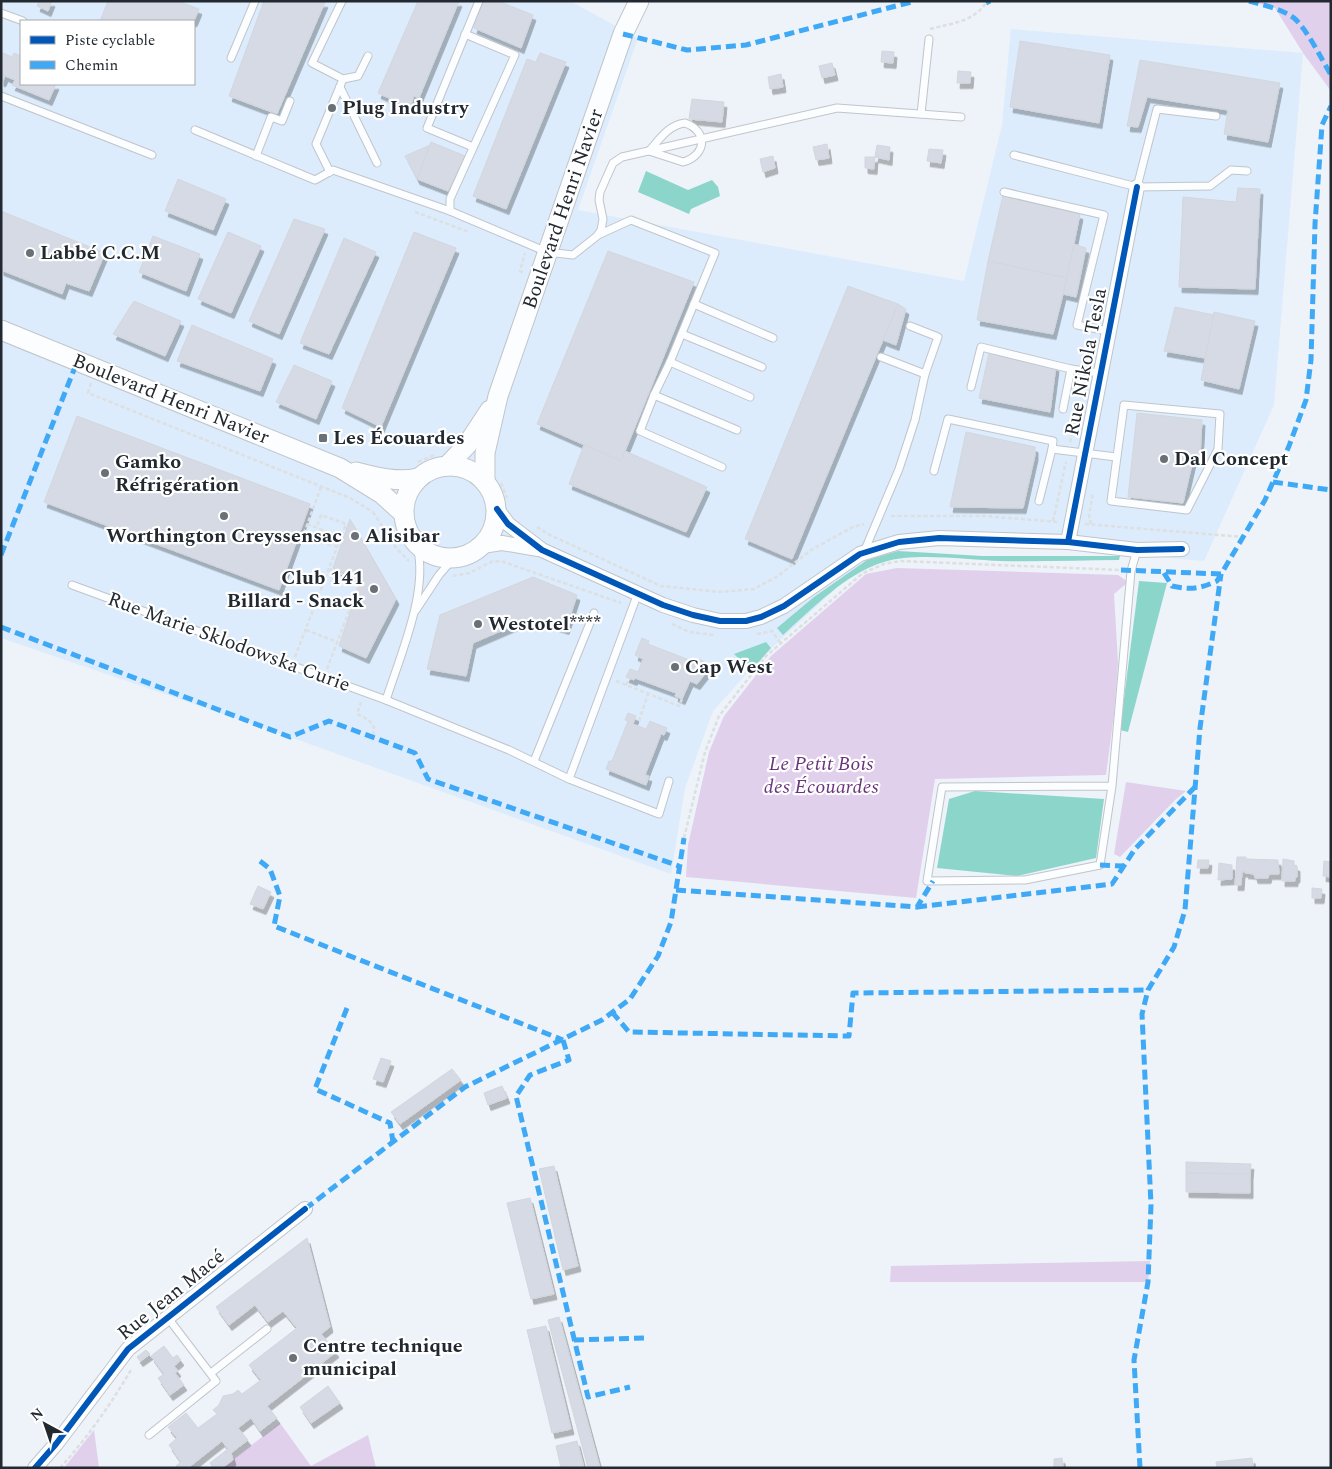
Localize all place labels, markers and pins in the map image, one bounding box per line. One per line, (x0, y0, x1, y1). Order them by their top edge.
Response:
place label: Plug Industry (342, 93, 470, 123)
marker: Plug Industry (326, 102, 338, 114)
place label: Labbé C.C.M (40, 238, 160, 268)
marker: Labbé C.C.M (24, 247, 36, 259)
place label: Les Écouardes (333, 423, 465, 453)
marker: Les Écouardes (317, 432, 329, 444)
place label: Dal Concept (1174, 444, 1289, 474)
place label: Gamko Réfrigération (115, 447, 239, 500)
marker: Dal Concept (1158, 453, 1170, 465)
marker: Gamko Réfrigération (99, 467, 111, 479)
marker: Worthington Creyssensac (218, 510, 230, 522)
place label: Worthington Creyssensac (106, 521, 342, 551)
place label: Alisibar (365, 521, 440, 551)
marker: Alisibar (349, 530, 361, 542)
place label: Club 141 Billard - Snack (227, 563, 364, 616)
marker: Club 141 Billard - Snack (368, 583, 380, 595)
place label: Westotel**** (488, 609, 601, 639)
marker: Westotel**** (472, 618, 484, 630)
place label: Cap West (685, 652, 773, 682)
marker: Cap West (669, 661, 681, 673)
place label: Centre technique municipal (303, 1331, 463, 1384)
marker: Centre technique municipal (287, 1352, 299, 1364)

